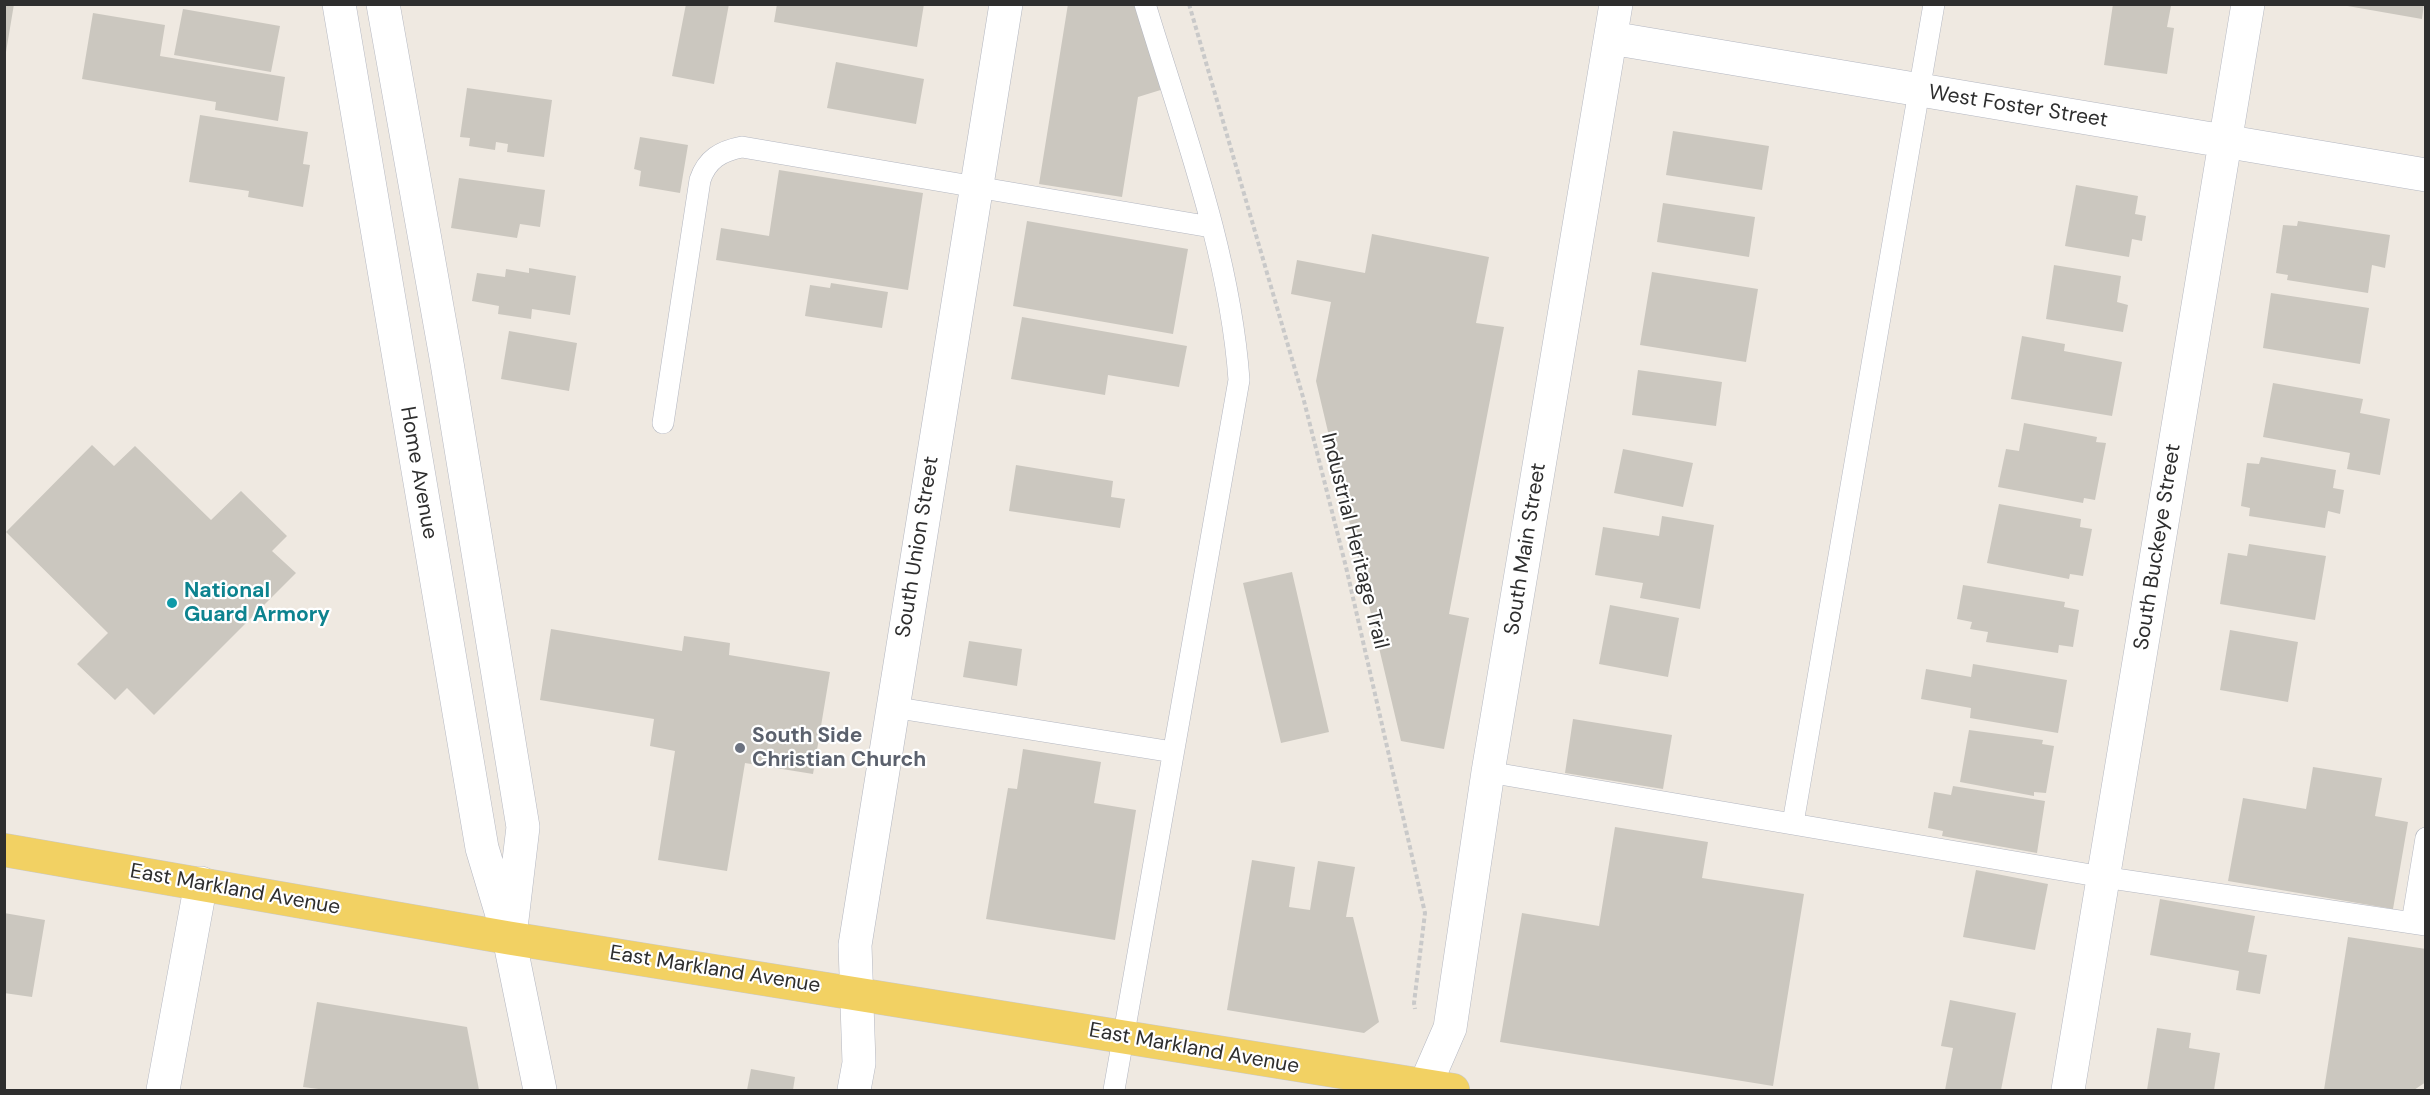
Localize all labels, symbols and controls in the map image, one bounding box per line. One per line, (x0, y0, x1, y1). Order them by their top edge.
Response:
street label: West Foster Street (1927, 80, 2109, 134)
street label: Home Avenue (394, 405, 442, 541)
street label: Industrial Heritage Trail (1315, 430, 1393, 652)
street label: South Buckeye Street (2129, 442, 2187, 652)
street label: South Union Street (891, 455, 945, 639)
street label: South Main Street (1500, 461, 1552, 637)
place label: National Guard Armory (184, 578, 330, 628)
marker: National Guard Armory (165, 596, 179, 610)
place label: South Side Christian Church (752, 723, 926, 773)
marker: South Side Christian Church (733, 741, 747, 755)
street label: East Markland Avenue (128, 859, 342, 921)
street label: East Markland Avenue (608, 941, 822, 999)
street label: East Markland Avenue (1087, 1018, 1301, 1080)

